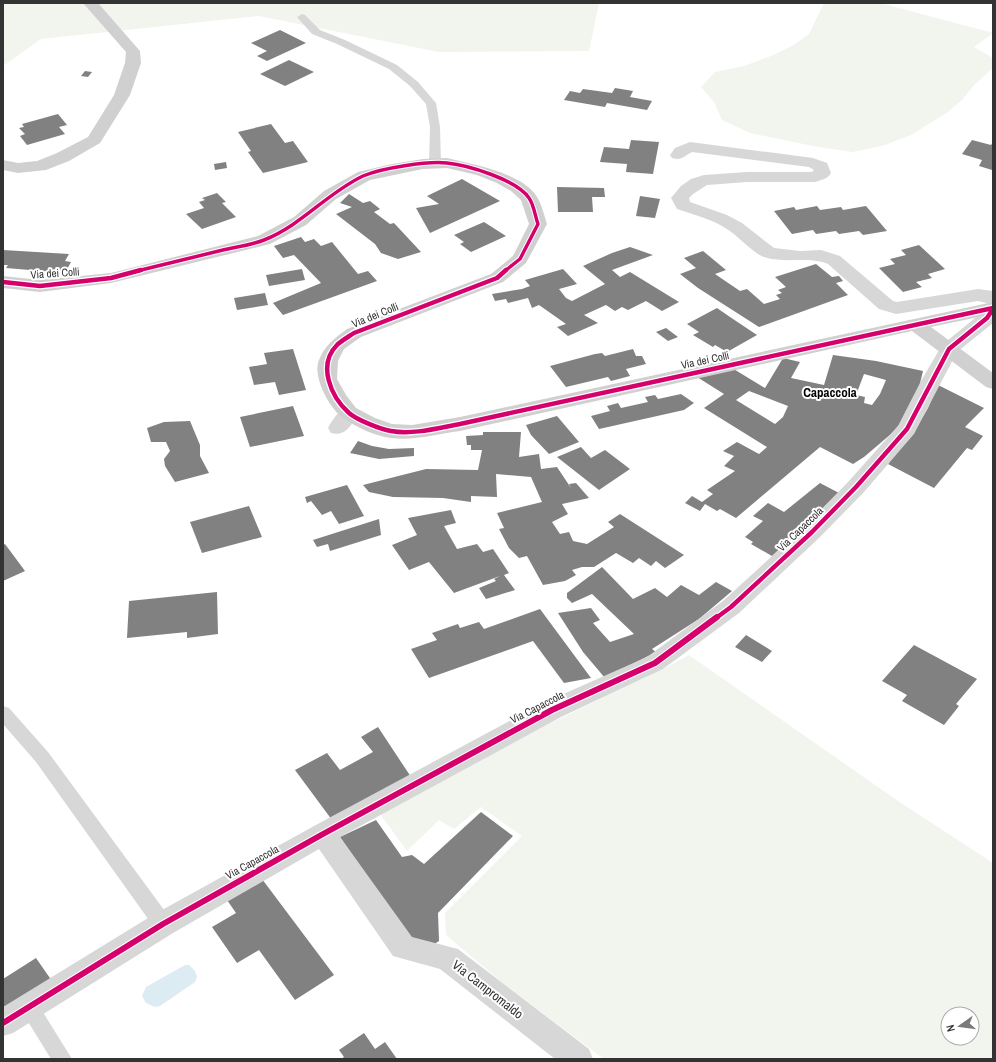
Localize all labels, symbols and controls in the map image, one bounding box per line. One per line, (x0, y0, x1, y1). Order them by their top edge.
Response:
street label: Via dei Colli (30, 264, 80, 282)
street label: Via dei Colli (350, 299, 400, 331)
street label: Via dei Colli (680, 348, 730, 372)
district label: Capaccola (803, 384, 857, 401)
street label: Via Capaccola (774, 504, 826, 554)
street label: Via Capaccola (508, 687, 566, 727)
street label: Via Capaccola (223, 842, 281, 882)
street label: Via Campromaldo (449, 956, 527, 1023)
north arrow (940, 1006, 980, 1046)
text: N (943, 1024, 958, 1033)

